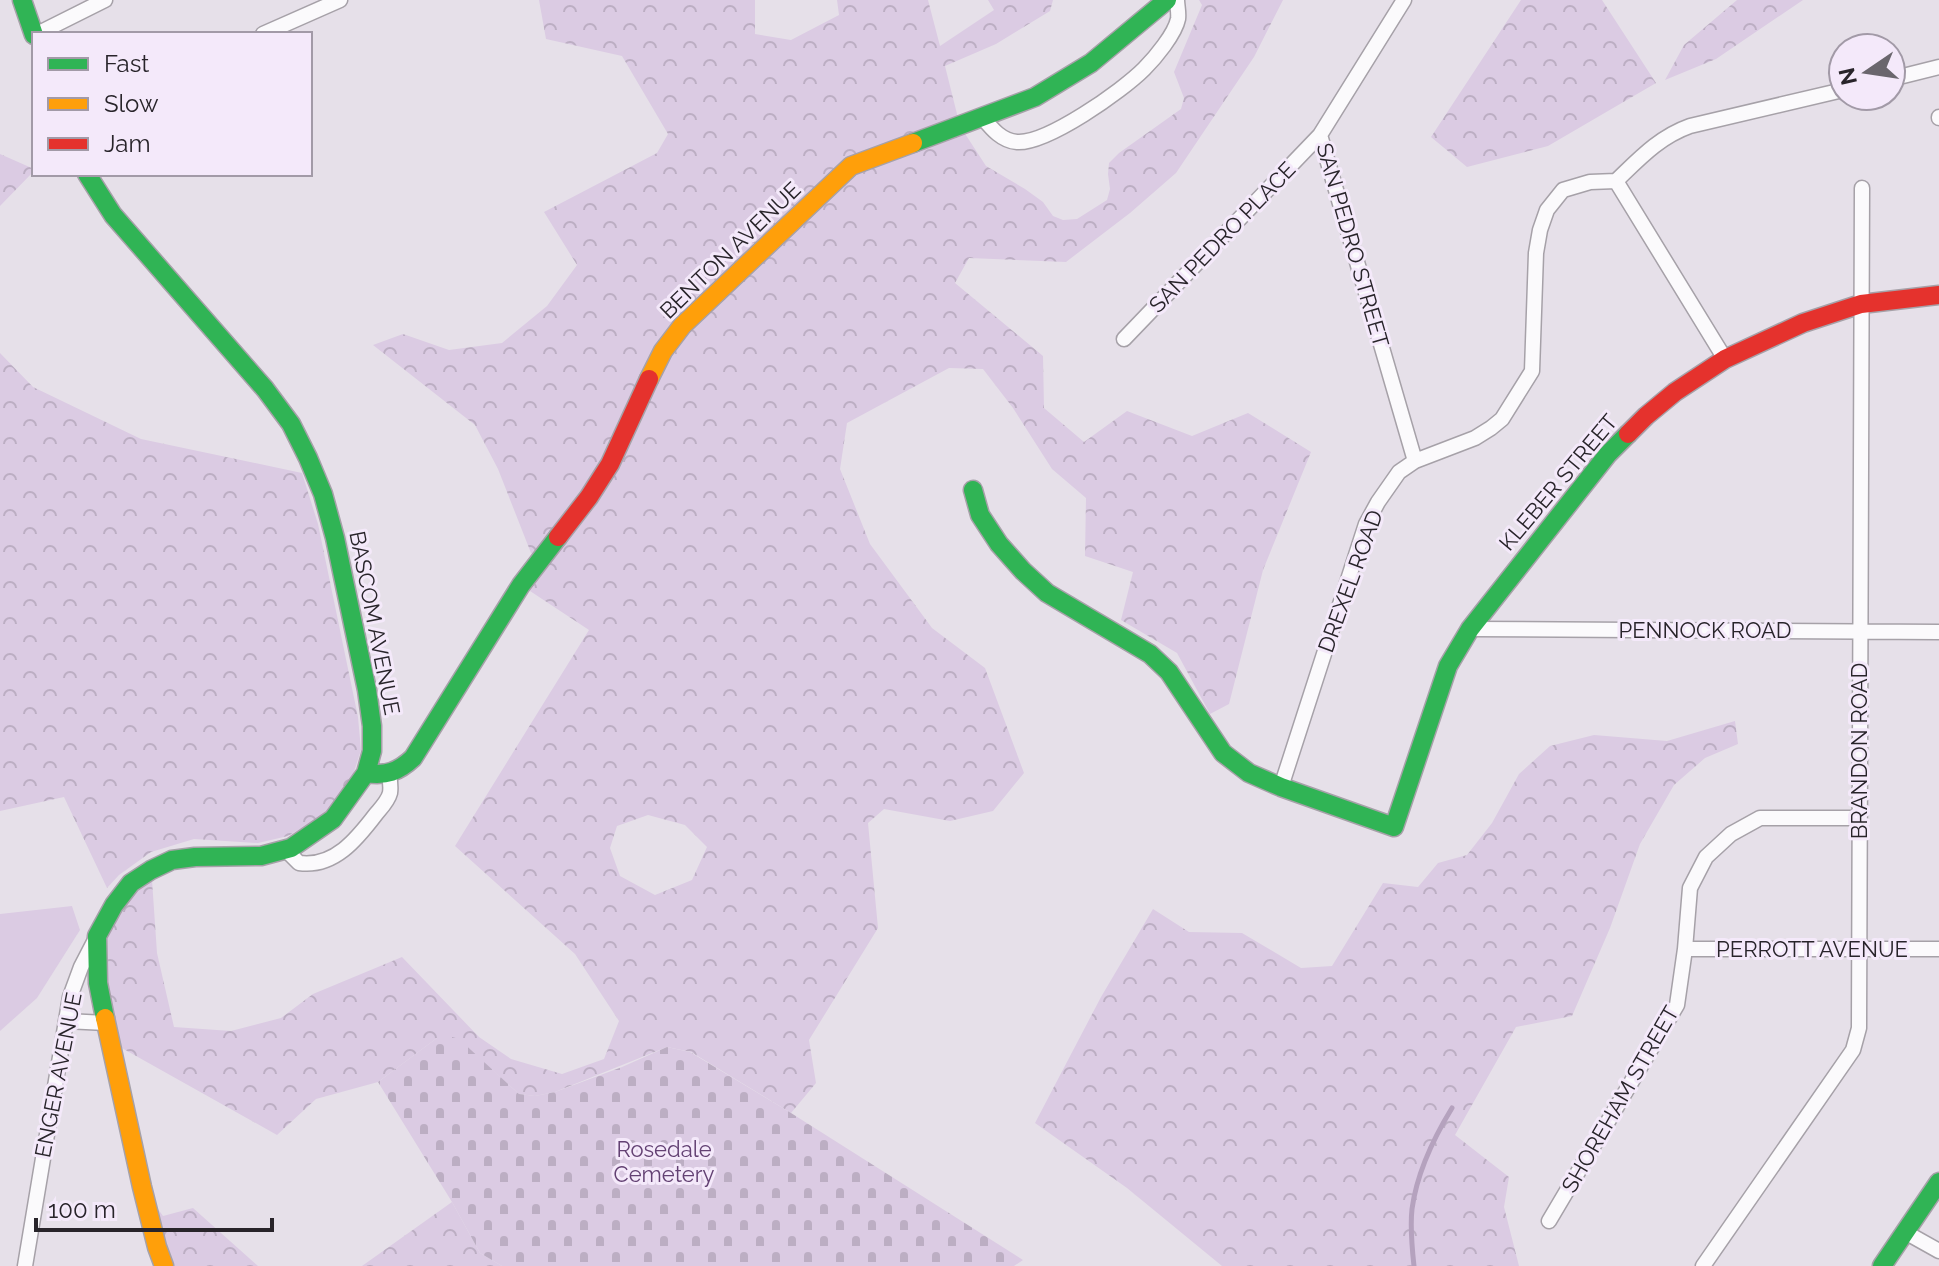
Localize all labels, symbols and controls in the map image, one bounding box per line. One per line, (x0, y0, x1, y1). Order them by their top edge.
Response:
legend (32, 32, 312, 176)
north arrow (1827, 32, 1907, 112)
text: Fast (104, 49, 149, 78)
text: N (1833, 65, 1862, 88)
text: Slow (104, 89, 159, 118)
text: Jam (104, 129, 150, 158)
street label: SAN PEDRO STREET (1311, 140, 1395, 351)
street label: SAN PEDRO PLACE (1143, 156, 1301, 318)
street label: BENTON AVENUE (654, 176, 806, 324)
street label: KLEBER STREET (1493, 408, 1623, 555)
street label: DREXEL ROAD (1312, 506, 1388, 656)
street label: BASCOM AVENUE (344, 529, 406, 717)
street label: PENNOCK ROAD (1618, 617, 1792, 643)
street label: BRANDON ROAD (1846, 663, 1872, 839)
street label: PERROTT AVENUE (1716, 936, 1908, 962)
street label: ENGER AVENUE (29, 990, 87, 1160)
street label: SHOREHAM STREET (1556, 1001, 1684, 1197)
park label: Rosedale Cemetery (614, 1136, 714, 1187)
scale bar (36, 1182, 272, 1232)
text: 100 m (48, 1195, 116, 1224)

